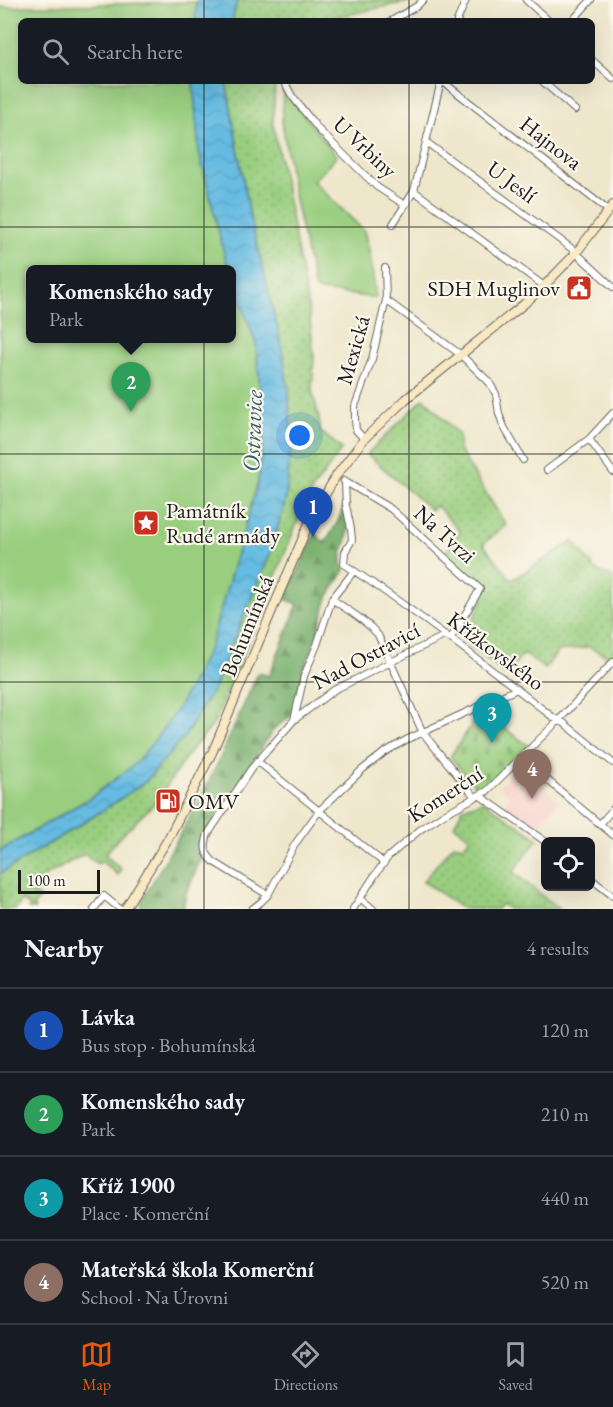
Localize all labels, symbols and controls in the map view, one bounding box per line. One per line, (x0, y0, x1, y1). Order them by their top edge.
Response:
search box (18, 18, 595, 84)
icon: search (39, 35, 72, 68)
text: Search here (87, 37, 182, 66)
street label: U Vrbiny (327, 110, 404, 184)
street label: Hajnova (514, 110, 588, 177)
street label: U Jeslí (481, 154, 543, 210)
popup (26, 265, 236, 343)
public building icon: SDH Muglinov (564, 273, 594, 303)
place label: SDH Muglinov (427, 274, 560, 303)
text: Komenského sady (49, 277, 213, 306)
text: Park (49, 306, 83, 332)
street label: Mexická (329, 312, 377, 388)
pin: 2 (112, 362, 150, 412)
water label: Ostravice (235, 389, 269, 473)
your location (285, 421, 314, 450)
pin: 1 (294, 488, 332, 537)
place label: Památník Rudé armády (166, 496, 281, 550)
street label: Na Tvrzi (408, 499, 482, 569)
place icon: Památník Rudé armády (131, 508, 161, 538)
street label: Bohumínská (214, 571, 281, 681)
street label: Křížkovského (441, 605, 551, 697)
street label: Nad Ostravicí (307, 615, 425, 696)
pin: 3 (472, 694, 512, 743)
pin: 4 (512, 750, 552, 799)
street label: Komerční (402, 758, 489, 829)
fuel station icon: OMV (153, 786, 183, 816)
place label: OMV (188, 787, 240, 816)
map controls (541, 837, 595, 891)
button: locate (541, 837, 595, 891)
scale bar (18, 867, 100, 894)
text: 100 m (27, 870, 66, 891)
text: Nearby (24, 931, 104, 965)
text: 4 results (526, 935, 589, 961)
text: Lávka (81, 1003, 135, 1032)
text: 1 (38, 1017, 49, 1043)
text: 120 m (541, 1017, 589, 1043)
text: Bus stop · Bohumínská (81, 1032, 256, 1058)
text: Komenského sady (81, 1087, 245, 1116)
text: 2 (38, 1101, 49, 1127)
text: 210 m (541, 1101, 589, 1127)
text: Park (81, 1116, 115, 1142)
text: Kříž 1900 (81, 1171, 175, 1200)
text: 3 (38, 1185, 49, 1211)
text: 440 m (541, 1185, 589, 1211)
text: Place · Komerční (81, 1200, 209, 1226)
text: Mateřská škola Komerční (81, 1255, 314, 1284)
text: 4 (38, 1269, 49, 1295)
text: 520 m (541, 1269, 589, 1295)
text: School · Na Úrovni (81, 1284, 228, 1310)
tab: Map (80, 1338, 113, 1395)
tab: Directions (274, 1338, 338, 1395)
tab: Saved (498, 1338, 533, 1395)

